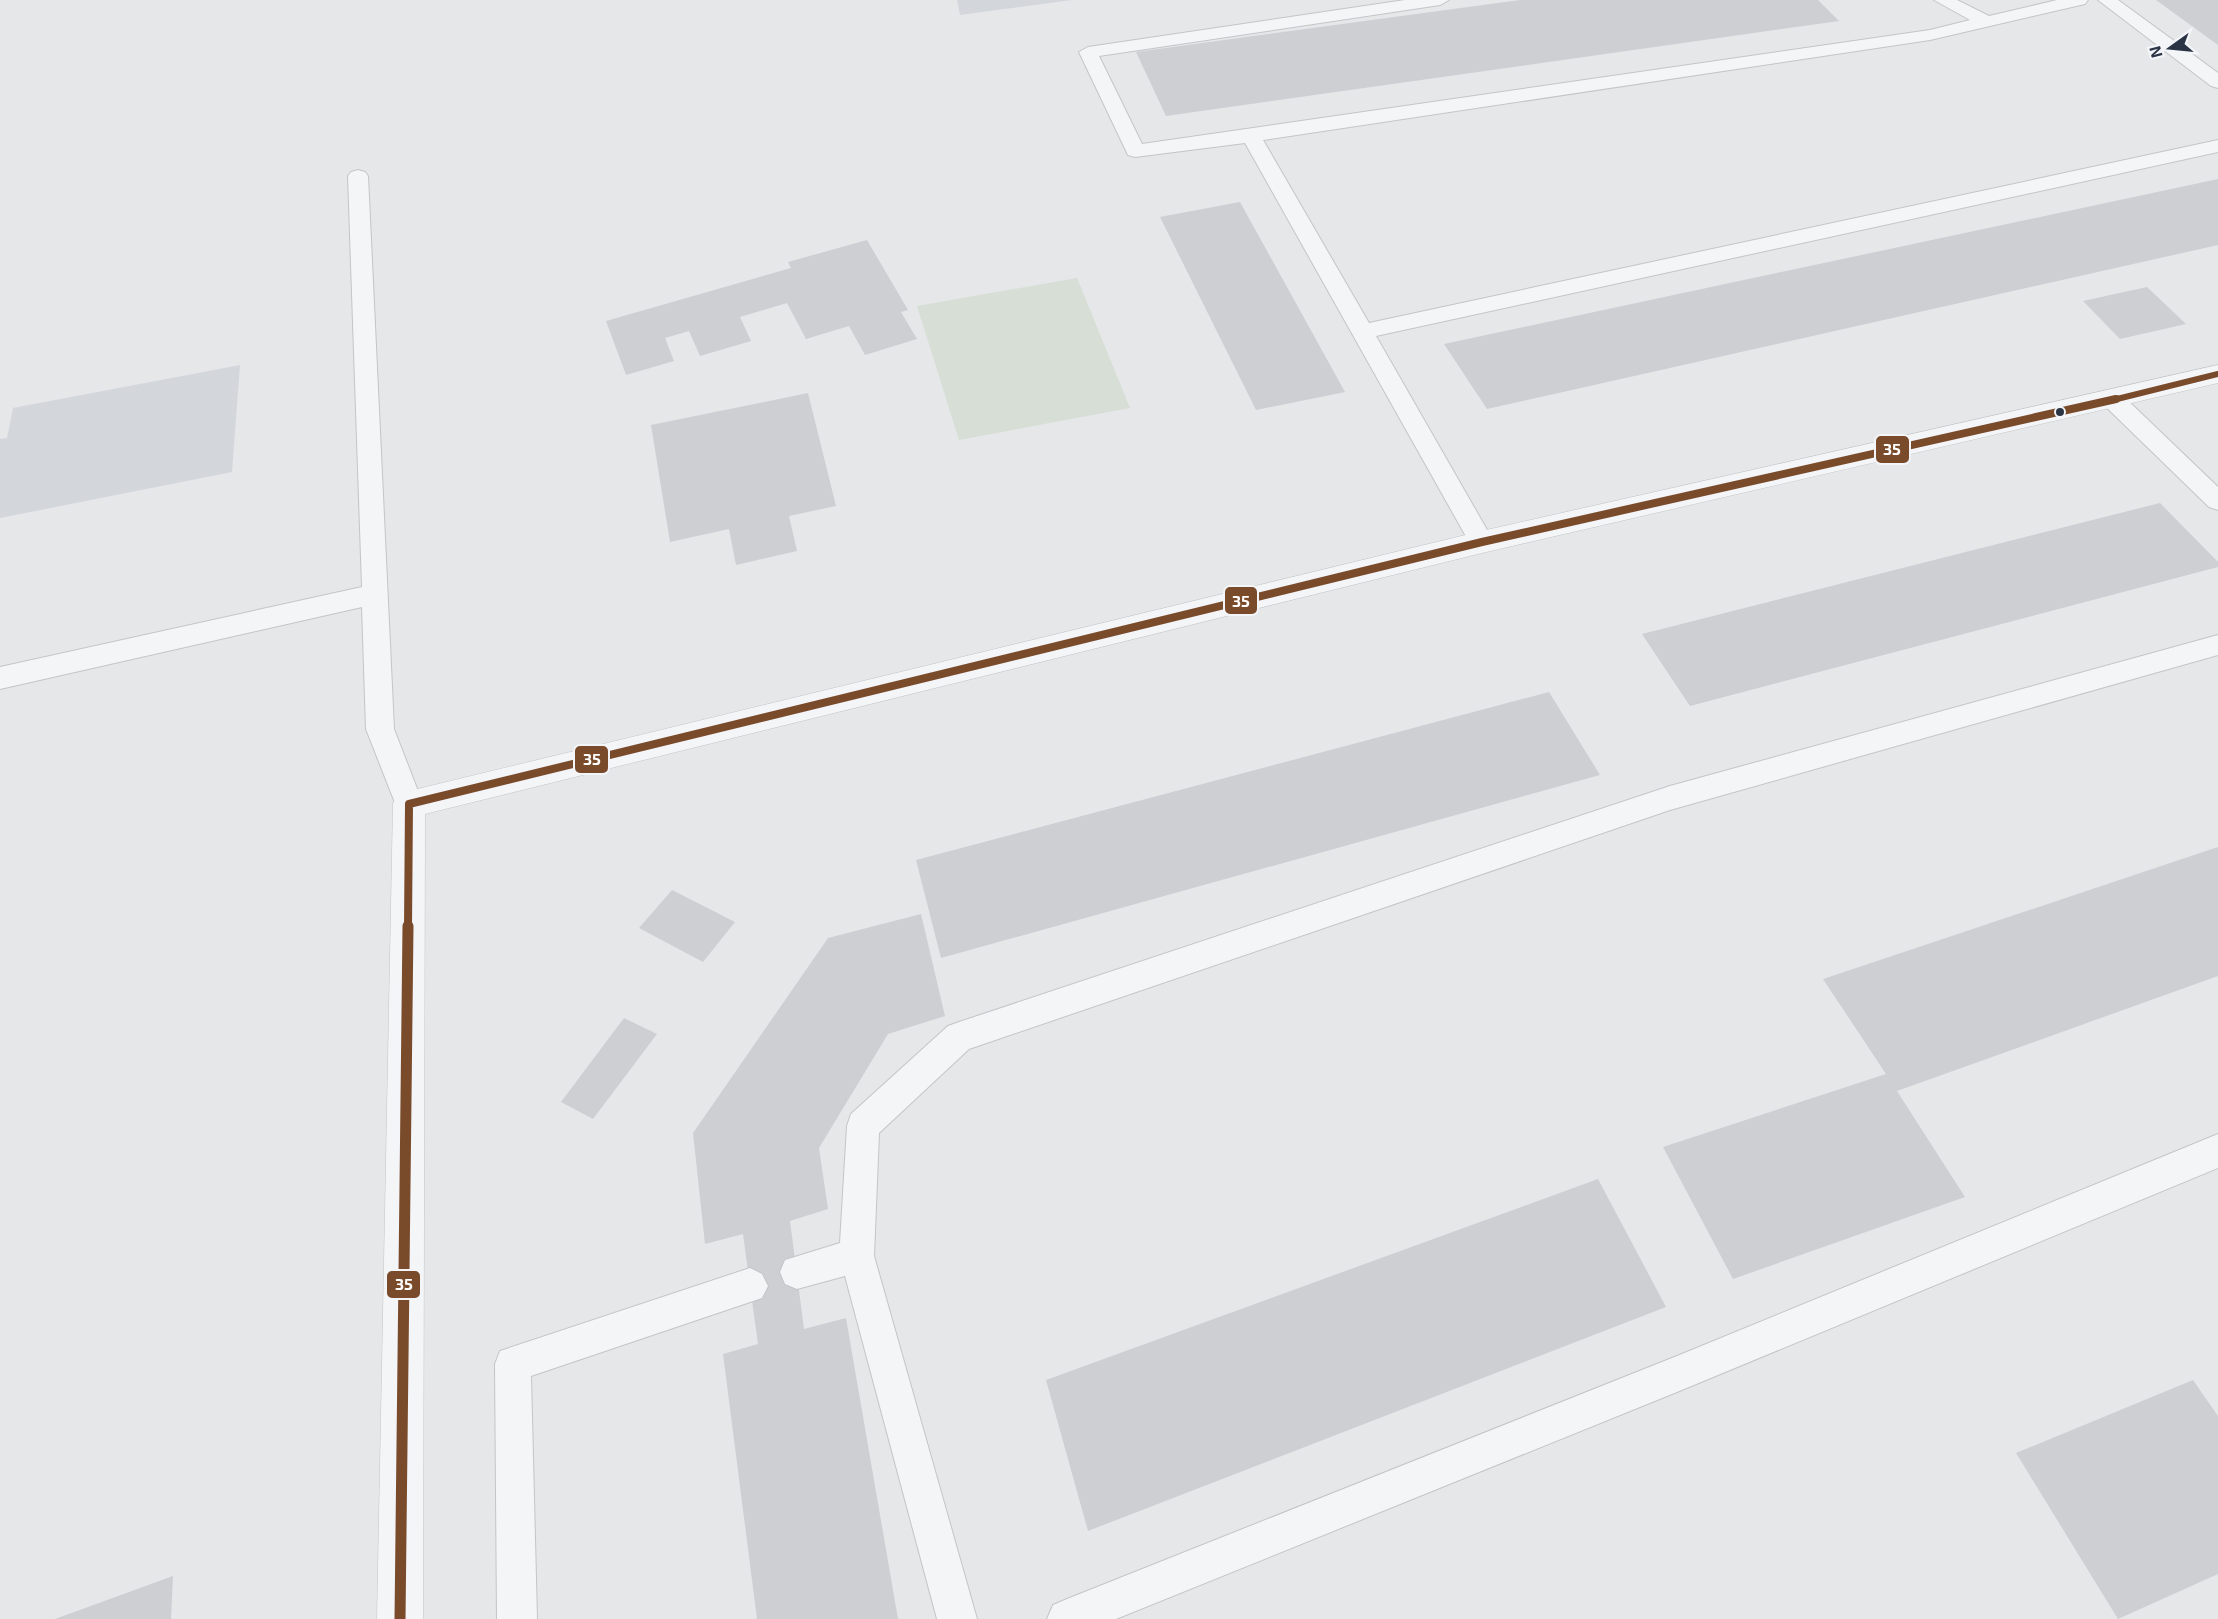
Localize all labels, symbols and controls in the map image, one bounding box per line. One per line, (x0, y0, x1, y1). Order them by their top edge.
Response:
north arrow (2140, 18, 2200, 78)
text: N (2144, 44, 2166, 60)
unlabelled marker (2054, 406, 2066, 418)
line badge: 35 (1875, 435, 1910, 464)
text: 35 (1883, 439, 1901, 458)
line badge: 35 (1224, 586, 1258, 615)
text: 35 (1232, 591, 1250, 610)
line badge: 35 (574, 745, 609, 774)
text: 35 (583, 749, 601, 768)
line badge: 35 (386, 1270, 421, 1299)
text: 35 (395, 1274, 413, 1293)

